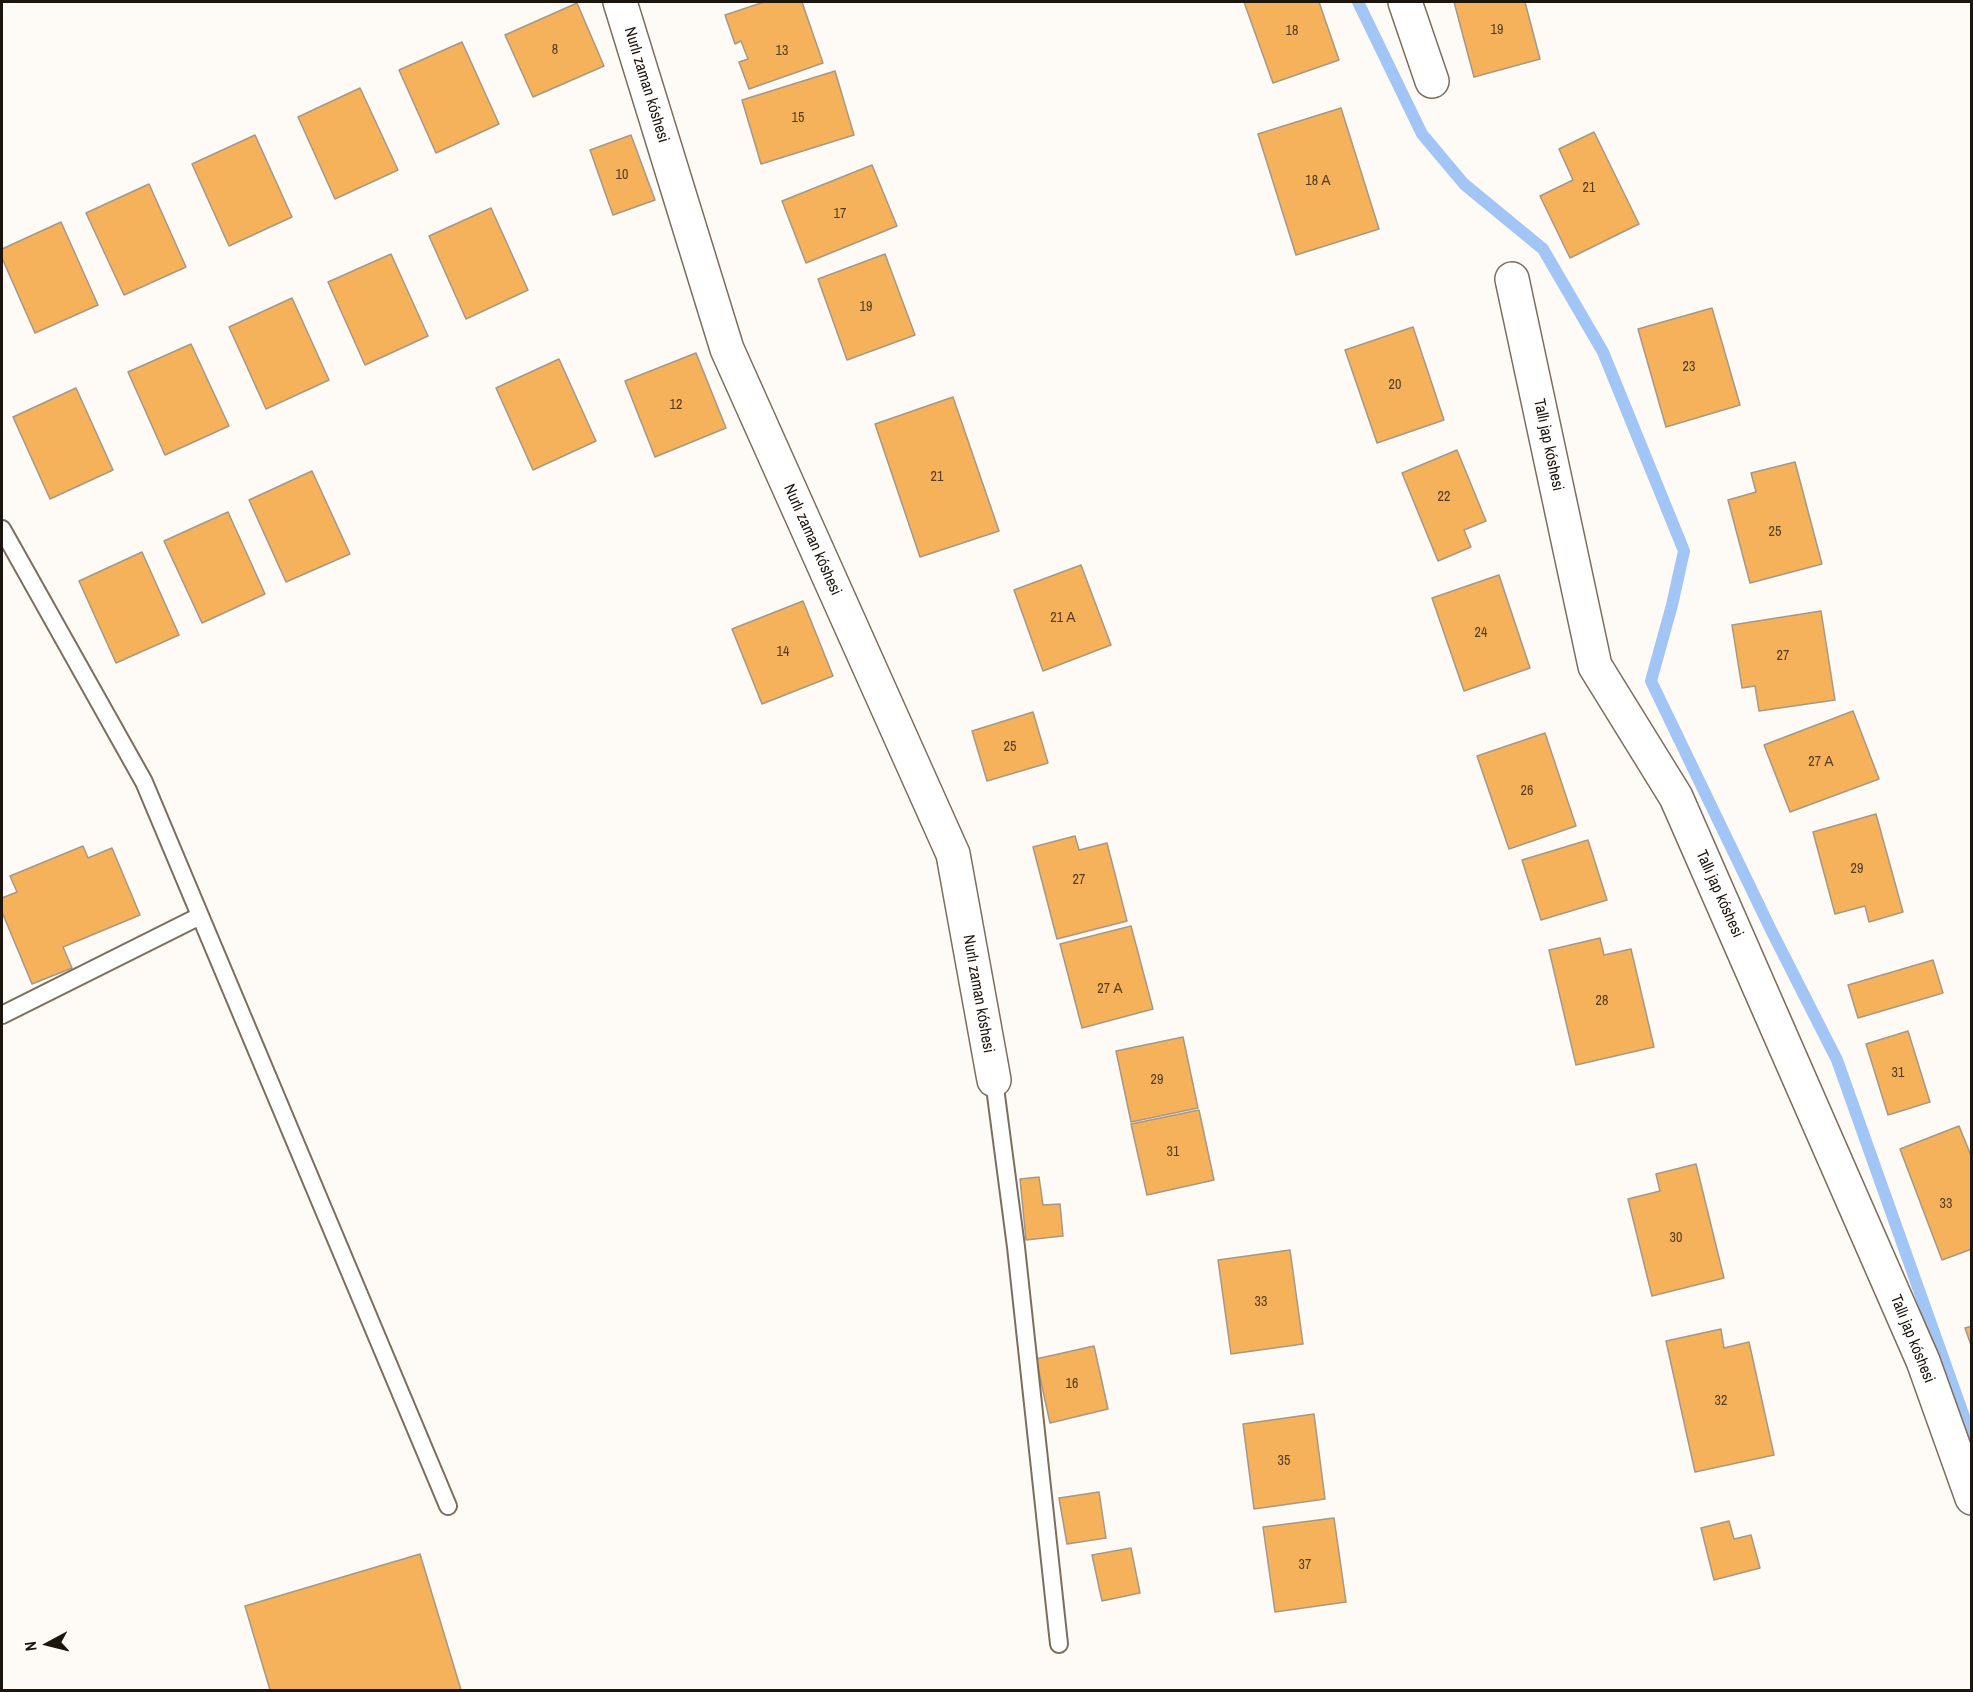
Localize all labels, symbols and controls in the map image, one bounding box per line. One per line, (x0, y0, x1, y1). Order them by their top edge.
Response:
house number: 19 (1491, 22, 1503, 38)
house number: 18 (1286, 23, 1298, 39)
street label: Nurlı zaman kóshesi (619, 25, 673, 145)
house number: 8 (552, 42, 558, 58)
house number: 13 (776, 43, 788, 59)
house number: 15 (792, 110, 804, 126)
house number: 10 (616, 167, 628, 183)
house number: 18 А (1305, 173, 1331, 189)
house number: 21 (1583, 180, 1595, 196)
house number: 17 (834, 206, 846, 222)
house number: 19 (860, 299, 872, 315)
house number: 23 (1683, 359, 1695, 375)
house number: 20 (1389, 377, 1401, 393)
house number: 12 (670, 397, 682, 413)
street label: Tallı jap kóshesi (1529, 397, 1567, 493)
house number: 21 (931, 469, 943, 485)
street label: Nurlı zaman kóshesi (779, 481, 845, 599)
house number: 22 (1438, 489, 1450, 505)
house number: 25 (1769, 524, 1781, 540)
house number: 21 А (1050, 610, 1076, 626)
house number: 24 (1475, 625, 1487, 641)
house number: 14 (777, 644, 789, 660)
house number: 27 (1777, 648, 1789, 664)
house number: 25 (1004, 739, 1016, 755)
house number: 27 А (1808, 754, 1834, 770)
house number: 26 (1521, 783, 1533, 799)
street label: Tallı jap kóshesi (1691, 847, 1747, 941)
house number: 29 (1851, 861, 1863, 877)
house number: 27 (1073, 872, 1085, 888)
street label: Nurlı zaman kóshesi (958, 933, 998, 1055)
house number: 27 А (1097, 981, 1123, 997)
house number: 28 (1596, 993, 1608, 1009)
house number: 31 (1892, 1065, 1904, 1081)
house number: 29 (1151, 1072, 1163, 1088)
house number: 31 (1167, 1144, 1179, 1160)
house number: 33 (1940, 1196, 1952, 1212)
house number: 30 (1670, 1230, 1682, 1246)
street label: Tallı jap kóshesi (1886, 1292, 1938, 1386)
house number: 33 (1255, 1294, 1267, 1310)
house number: 16 (1066, 1376, 1078, 1392)
house number: 32 (1715, 1393, 1727, 1409)
house number: 35 (1278, 1453, 1290, 1469)
house number: 37 (1299, 1557, 1311, 1573)
north arrow (18, 1614, 78, 1674)
text: N (19, 1640, 42, 1652)

